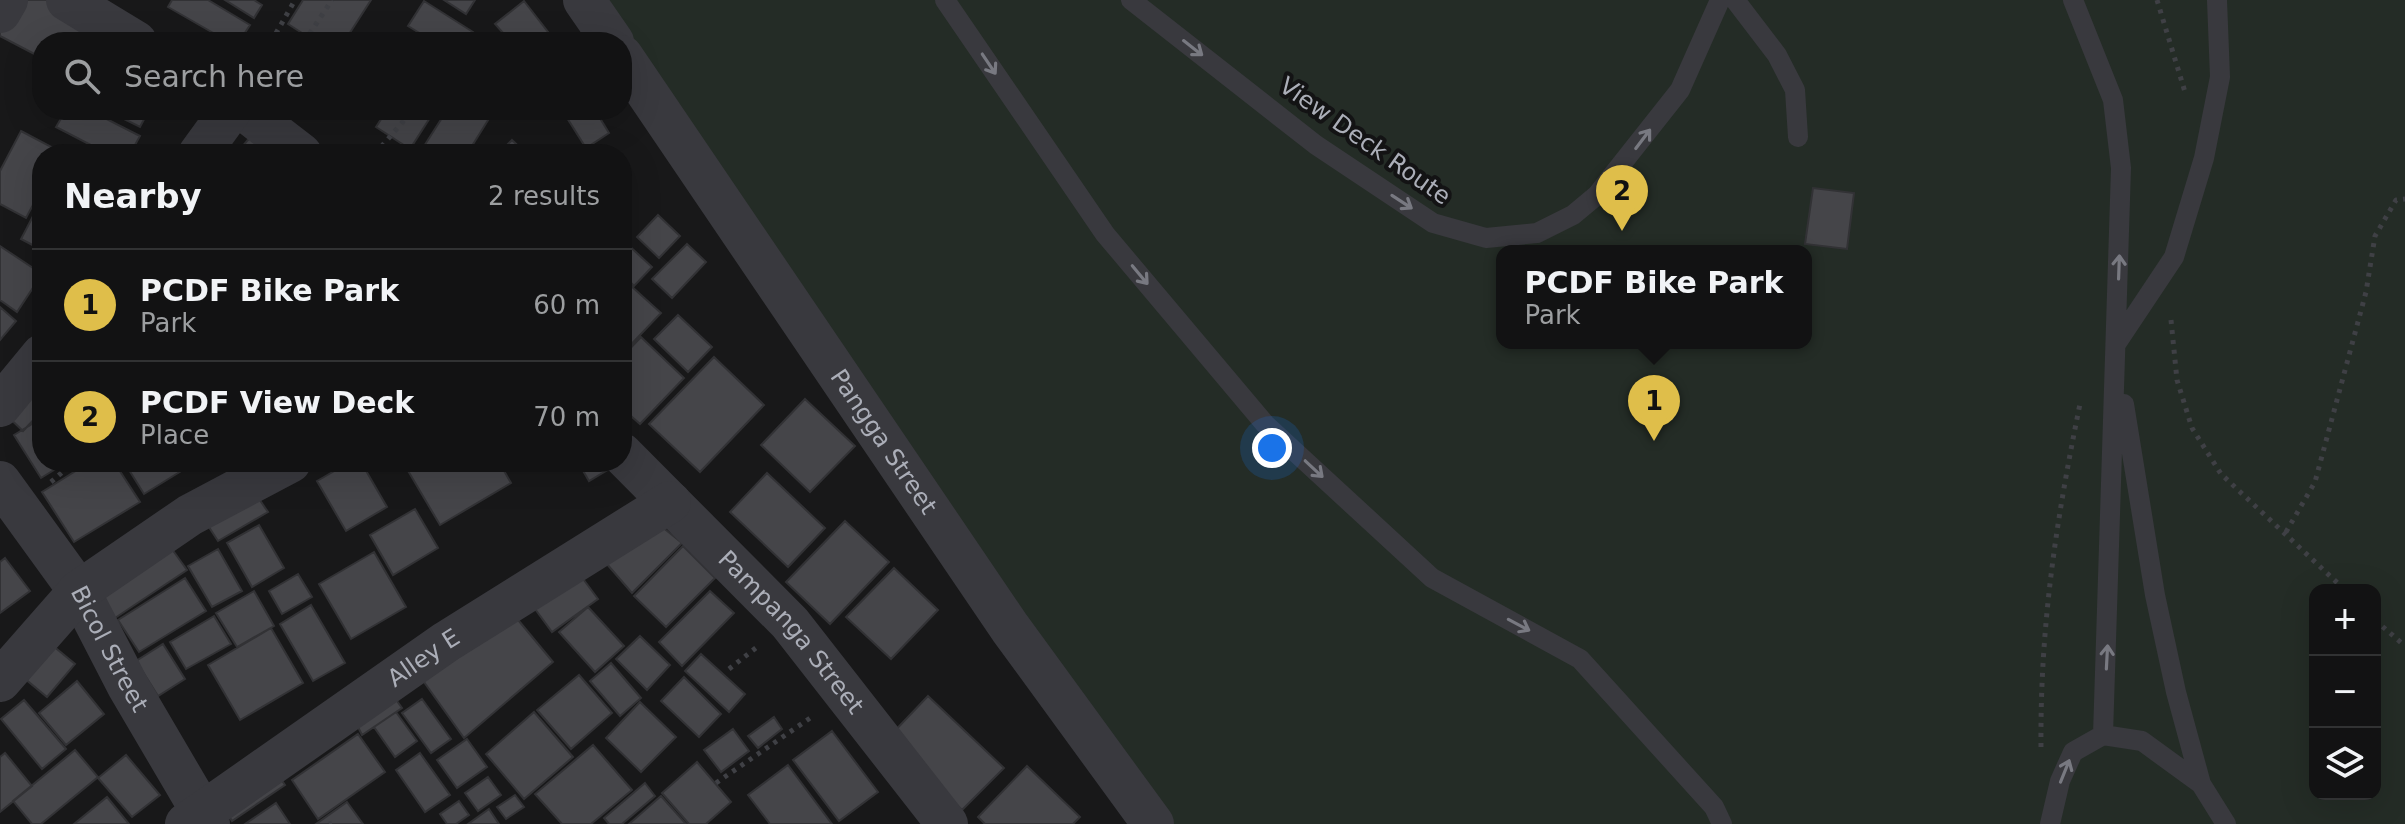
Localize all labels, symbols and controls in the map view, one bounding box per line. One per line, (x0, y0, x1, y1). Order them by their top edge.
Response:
search box (32, 32, 632, 120)
one-way arrow (1182, 40, 1203, 57)
one-way arrow (981, 53, 997, 75)
icon: search (60, 54, 104, 98)
text: Search here (124, 59, 304, 94)
street label: View Deck Route (1274, 72, 1456, 210)
one-way arrow (1635, 129, 1652, 150)
pin: 2 (1596, 165, 1648, 231)
text: Nearby (64, 176, 202, 216)
text: 2 results (488, 181, 600, 211)
one-way arrow (1390, 195, 1413, 211)
popup (1496, 245, 1812, 349)
one-way arrow (2112, 254, 2127, 281)
one-way arrow (1131, 265, 1149, 285)
text: PCDF Bike Park (1524, 265, 1784, 300)
text: PCDF Bike Park (140, 273, 399, 308)
text: 1 (81, 290, 99, 320)
text: 60 m (533, 290, 600, 320)
text: Park (1524, 300, 1581, 330)
text: Park (140, 308, 196, 338)
street label: Pangga Street (825, 364, 943, 519)
pin: 1 (1628, 375, 1680, 441)
text: PCDF View Deck (140, 385, 414, 420)
text: 2 (81, 402, 99, 432)
text: 70 m (533, 402, 600, 432)
text: Place (140, 420, 209, 450)
your location (1252, 428, 1292, 468)
one-way arrow (1304, 459, 1324, 478)
street label: Pampanga Street (712, 545, 870, 719)
street label: Bicol Street (65, 581, 154, 717)
map controls (2309, 584, 2381, 800)
button: + (2309, 584, 2381, 656)
one-way arrow (1506, 618, 1530, 634)
street label: Alley E (382, 623, 465, 693)
one-way arrow (2100, 644, 2115, 671)
button: − (2309, 656, 2381, 728)
button: layers (2309, 728, 2381, 800)
one-way arrow (2059, 759, 2073, 784)

